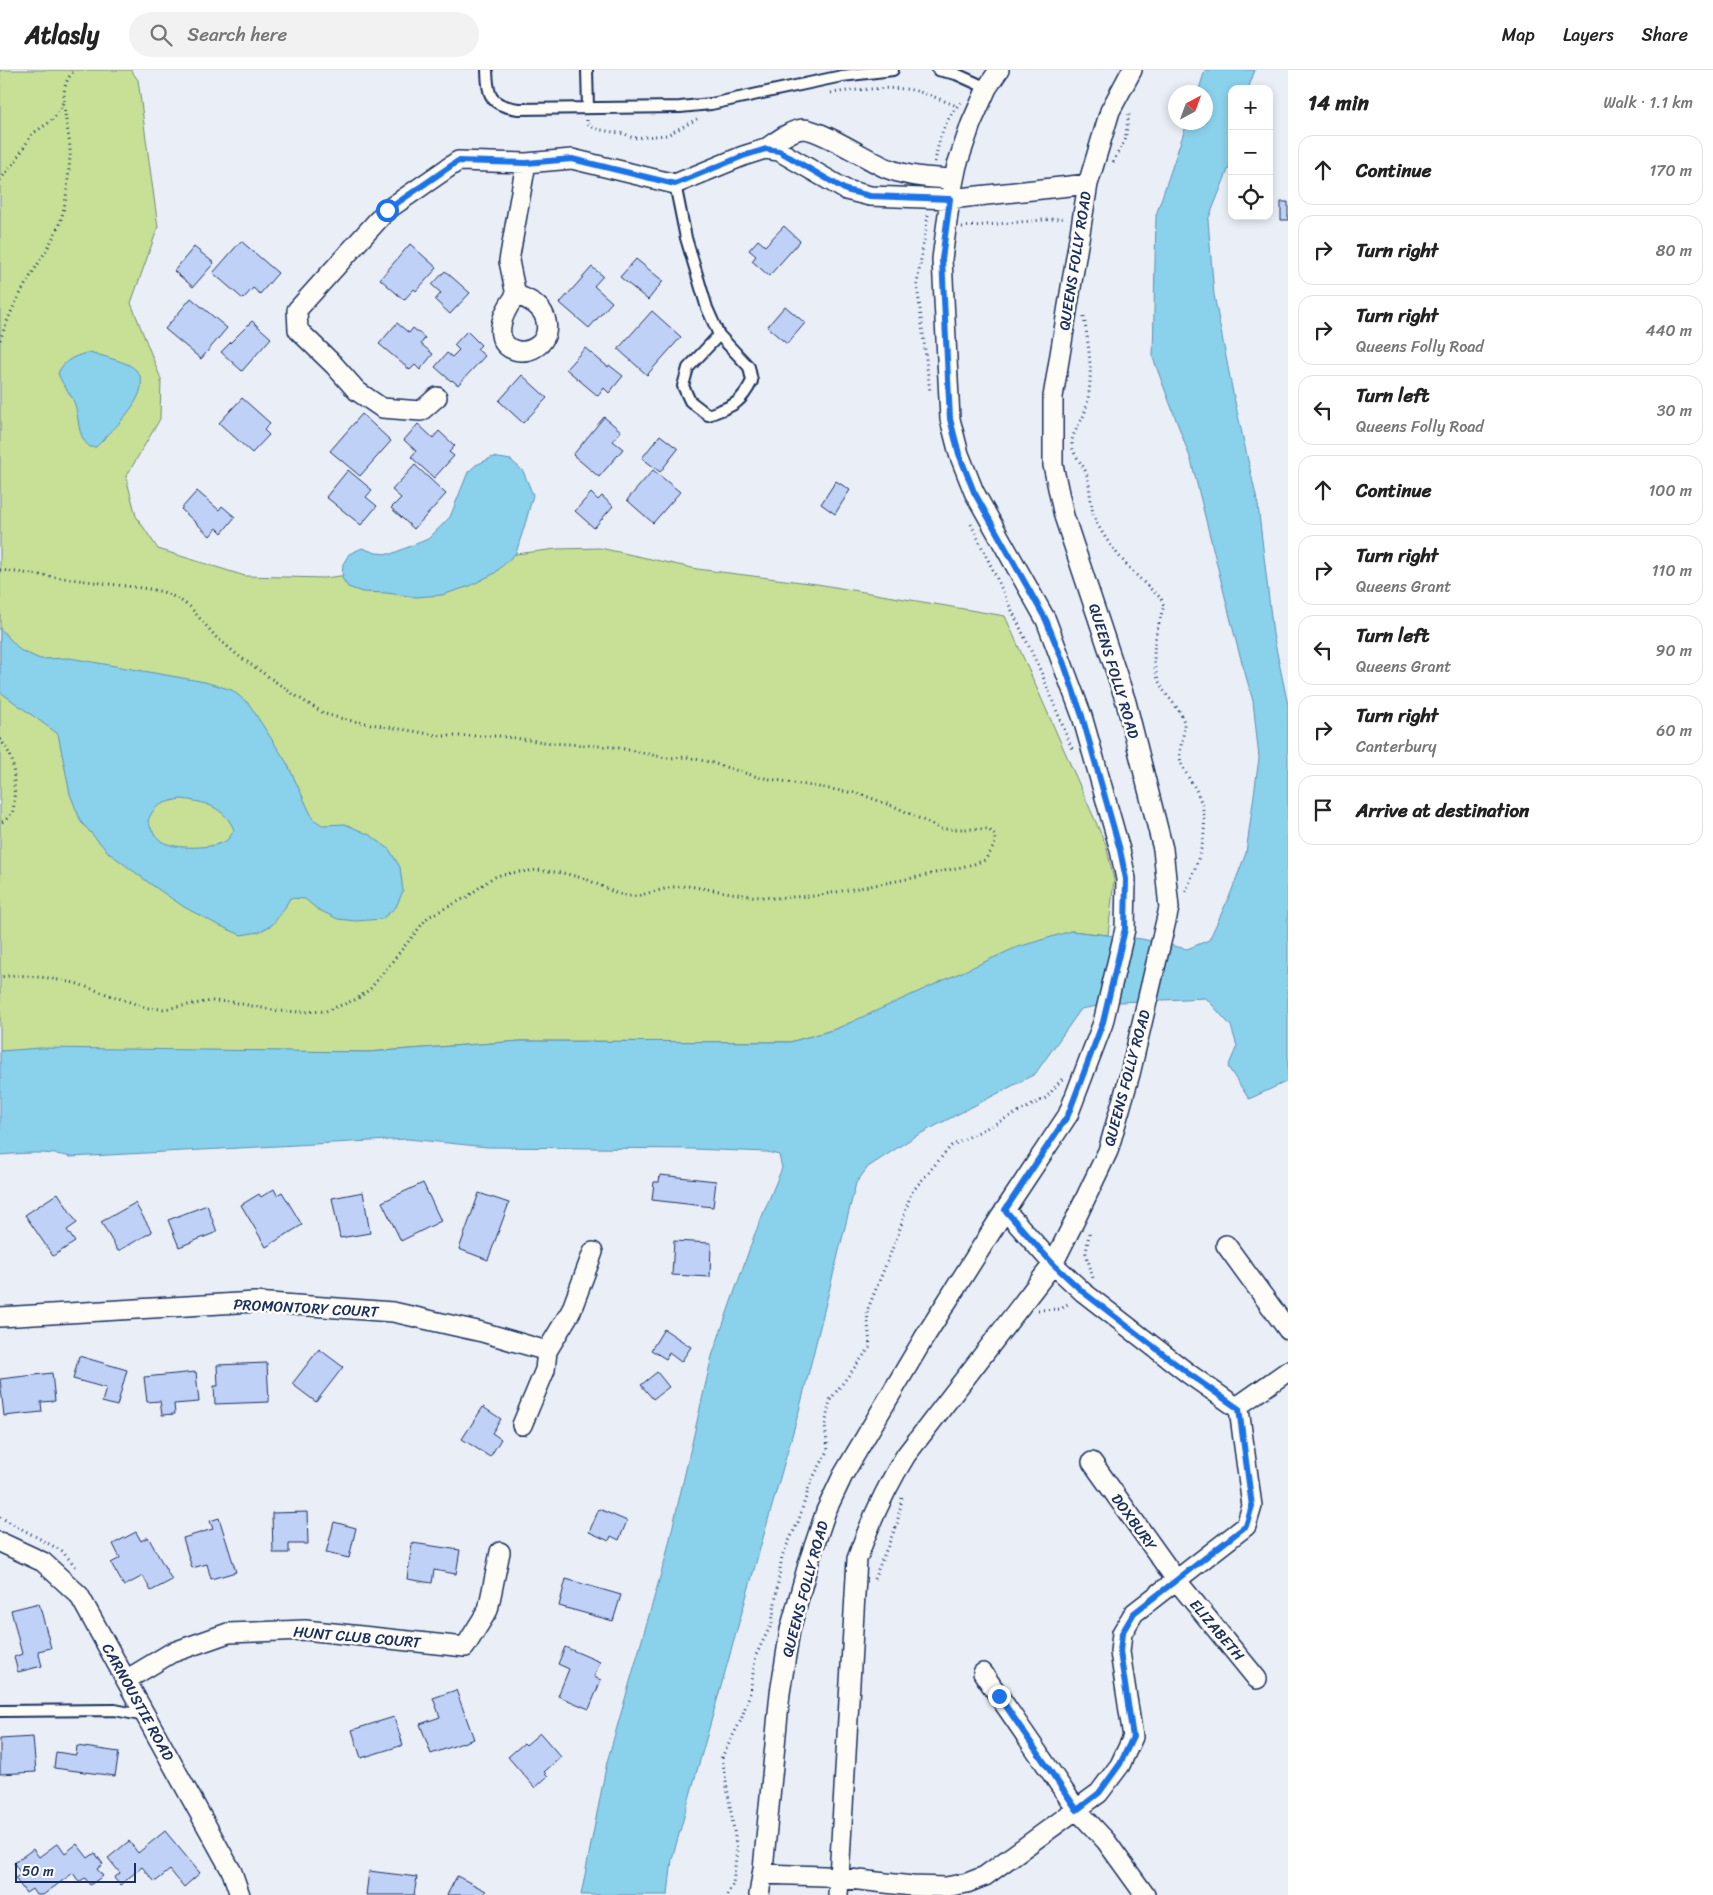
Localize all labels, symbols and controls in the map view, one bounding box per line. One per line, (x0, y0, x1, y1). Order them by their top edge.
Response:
search box (129, 12, 479, 57)
text: Atlasly (25, 14, 99, 56)
text: Search here (187, 18, 287, 51)
text: Map (1502, 19, 1535, 51)
text: Layers (1563, 19, 1614, 51)
text: Share (1642, 19, 1688, 51)
icon: search (147, 21, 175, 49)
text: 14 min (1308, 84, 1369, 122)
north arrow (1168, 85, 1213, 130)
map controls (1228, 85, 1273, 220)
button: + (1228, 85, 1273, 130)
text: Walk · 1.1 km (1603, 88, 1693, 117)
button: − (1228, 130, 1273, 175)
text: Continue (1356, 154, 1432, 187)
icon: ahead (1309, 156, 1337, 184)
text: 170 m (1649, 156, 1692, 185)
button: locate (1228, 175, 1273, 220)
street label: QUEENS FOLLY ROAD (1051, 190, 1099, 332)
route start (376, 199, 399, 222)
text: Turn right (1356, 234, 1438, 267)
icon: right (1309, 236, 1337, 264)
text: 80 m (1656, 236, 1692, 265)
text: Turn right (1356, 299, 1438, 332)
icon: right (1309, 316, 1337, 344)
text: 440 m (1645, 316, 1692, 345)
text: Queens Folly Road (1356, 332, 1484, 361)
text: Turn left (1356, 379, 1429, 412)
icon: left (1309, 396, 1337, 424)
text: 30 m (1657, 396, 1692, 425)
text: Queens Folly Road (1356, 412, 1484, 441)
text: Continue (1356, 474, 1432, 507)
icon: ahead (1309, 476, 1337, 504)
text: 100 m (1648, 476, 1692, 505)
text: Turn right (1356, 539, 1438, 572)
icon: right (1309, 556, 1337, 584)
text: 110 m (1652, 556, 1692, 585)
text: Queens Grant (1356, 572, 1451, 601)
street label: QUEENS FOLLY ROAD (1081, 600, 1147, 742)
text: Turn left (1356, 619, 1429, 652)
icon: left (1309, 636, 1337, 664)
text: 90 m (1656, 636, 1692, 665)
text: Queens Grant (1356, 652, 1451, 681)
text: Turn right (1356, 699, 1438, 732)
icon: right (1309, 716, 1337, 744)
text: 60 m (1656, 716, 1692, 745)
text: Canterbury (1356, 732, 1437, 761)
text: Arrive at destination (1356, 794, 1529, 827)
icon: arrive (1309, 796, 1337, 824)
street label: QUEENS FOLLY ROAD (1096, 1007, 1158, 1149)
street label: PROMONTORY COURT (233, 1291, 381, 1325)
street label: DOXBURY (1104, 1488, 1164, 1557)
street label: QUEENS FOLLY ROAD (774, 1518, 836, 1660)
street label: ELIZABETH (1183, 1593, 1251, 1667)
street label: HUNT CLUB COURT (292, 1618, 423, 1656)
street label: CARNOUSTIE ROAD (95, 1638, 181, 1766)
route end (988, 1685, 1011, 1708)
text: 50 m (22, 1859, 54, 1884)
scale bar (15, 1860, 136, 1883)

